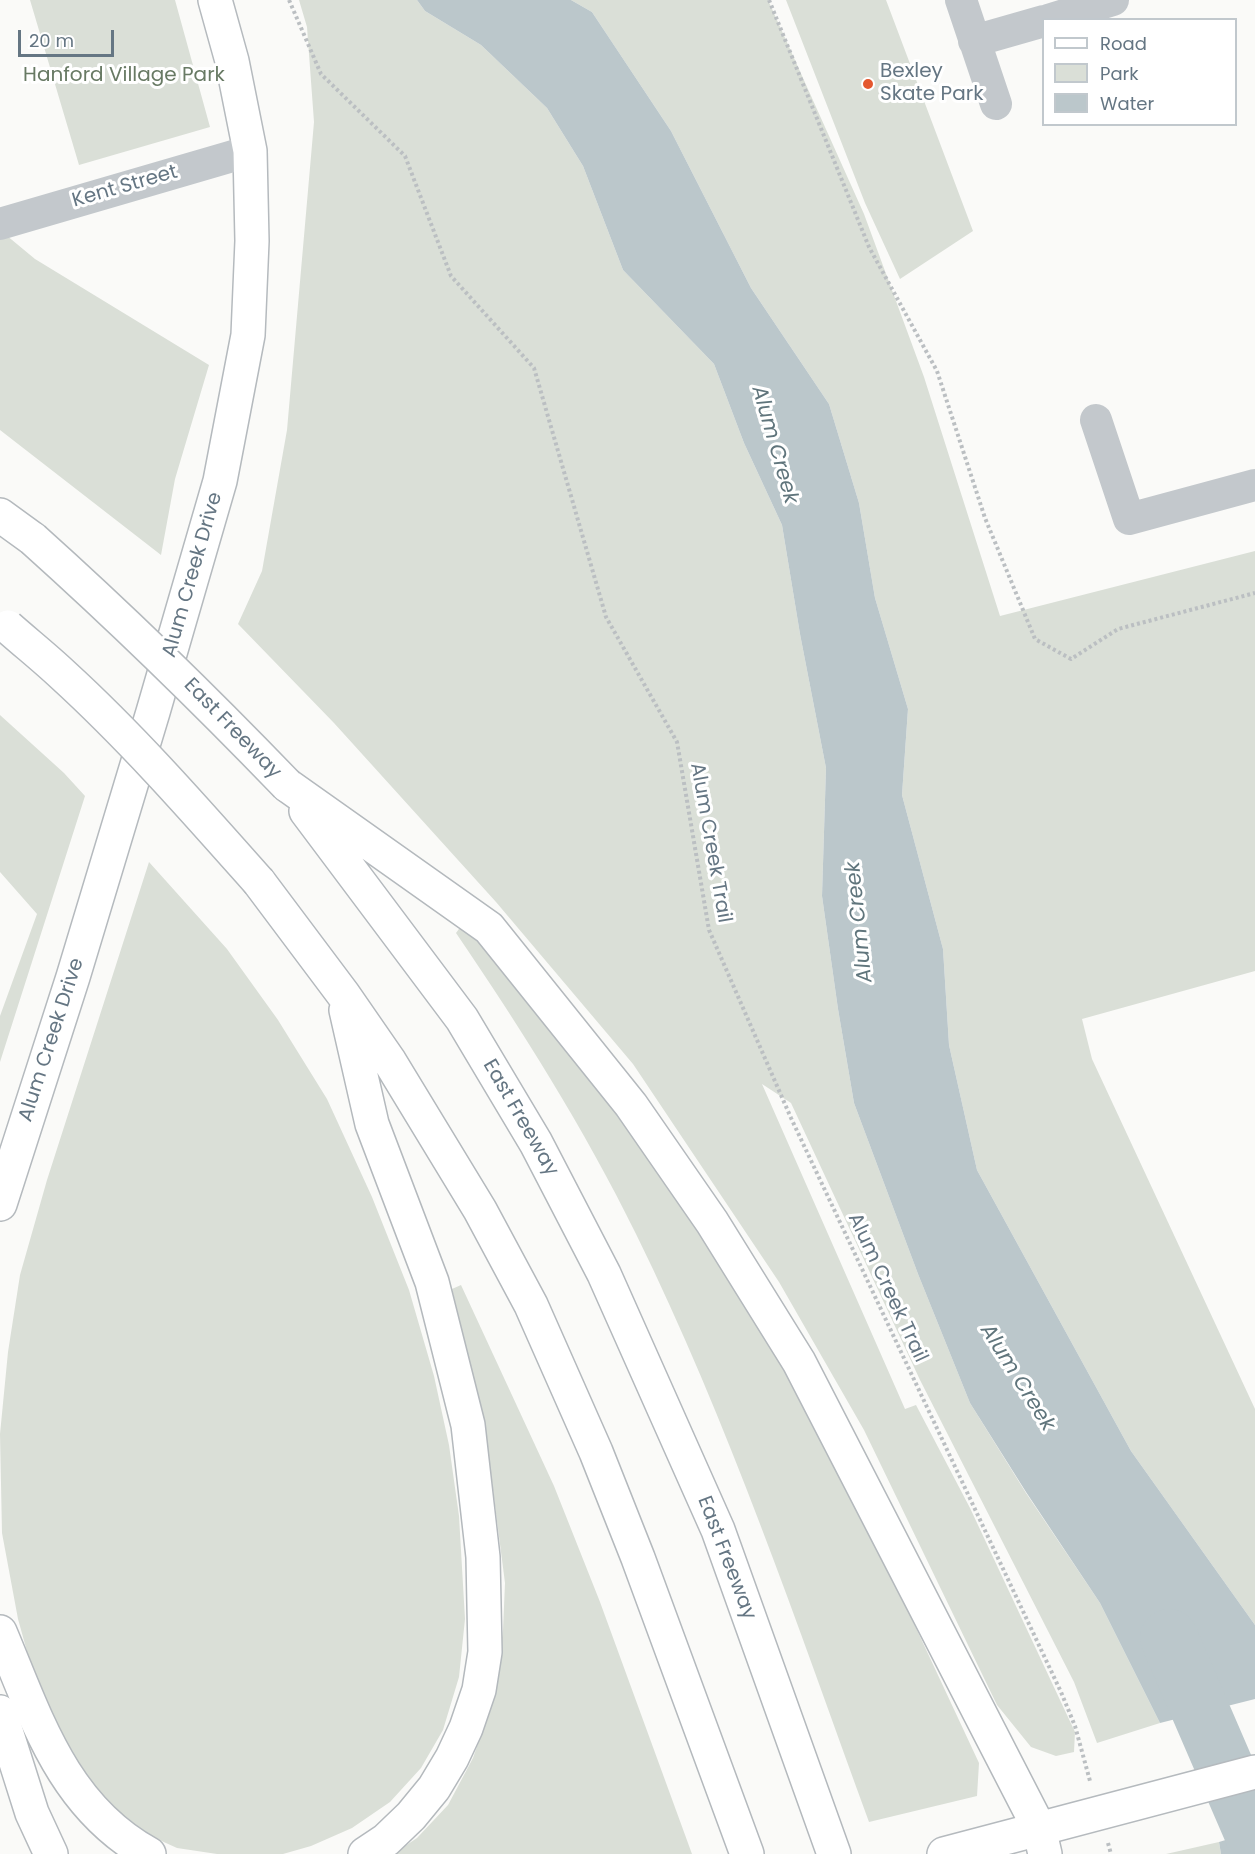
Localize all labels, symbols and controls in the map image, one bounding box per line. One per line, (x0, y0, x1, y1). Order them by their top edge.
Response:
scale bar (21, 18, 117, 56)
legend (1042, 18, 1237, 126)
text: 20 m (29, 28, 74, 53)
text: Road (1100, 31, 1147, 56)
place label: Bexley Skate Park (880, 60, 983, 107)
text: Park (1100, 61, 1139, 86)
park label: Hanford Village Park (23, 64, 225, 88)
marker: Bexley Skate Park (861, 77, 875, 91)
text: Water (1100, 91, 1154, 116)
street label: Kent Street (70, 161, 180, 213)
water label: Alum Creek (745, 383, 803, 507)
street label: Alum Creek Drive (158, 490, 228, 660)
street label: East Freeway (178, 674, 286, 784)
street label: Alum Creek Trail (684, 761, 736, 925)
water label: Alum Creek (841, 860, 879, 984)
street label: Alum Creek Drive (14, 955, 90, 1125)
street label: East Freeway (477, 1056, 563, 1180)
street label: Alum Creek Trail (842, 1209, 932, 1367)
water label: Alum Creek (974, 1320, 1060, 1436)
street label: East Freeway (691, 1493, 761, 1623)

